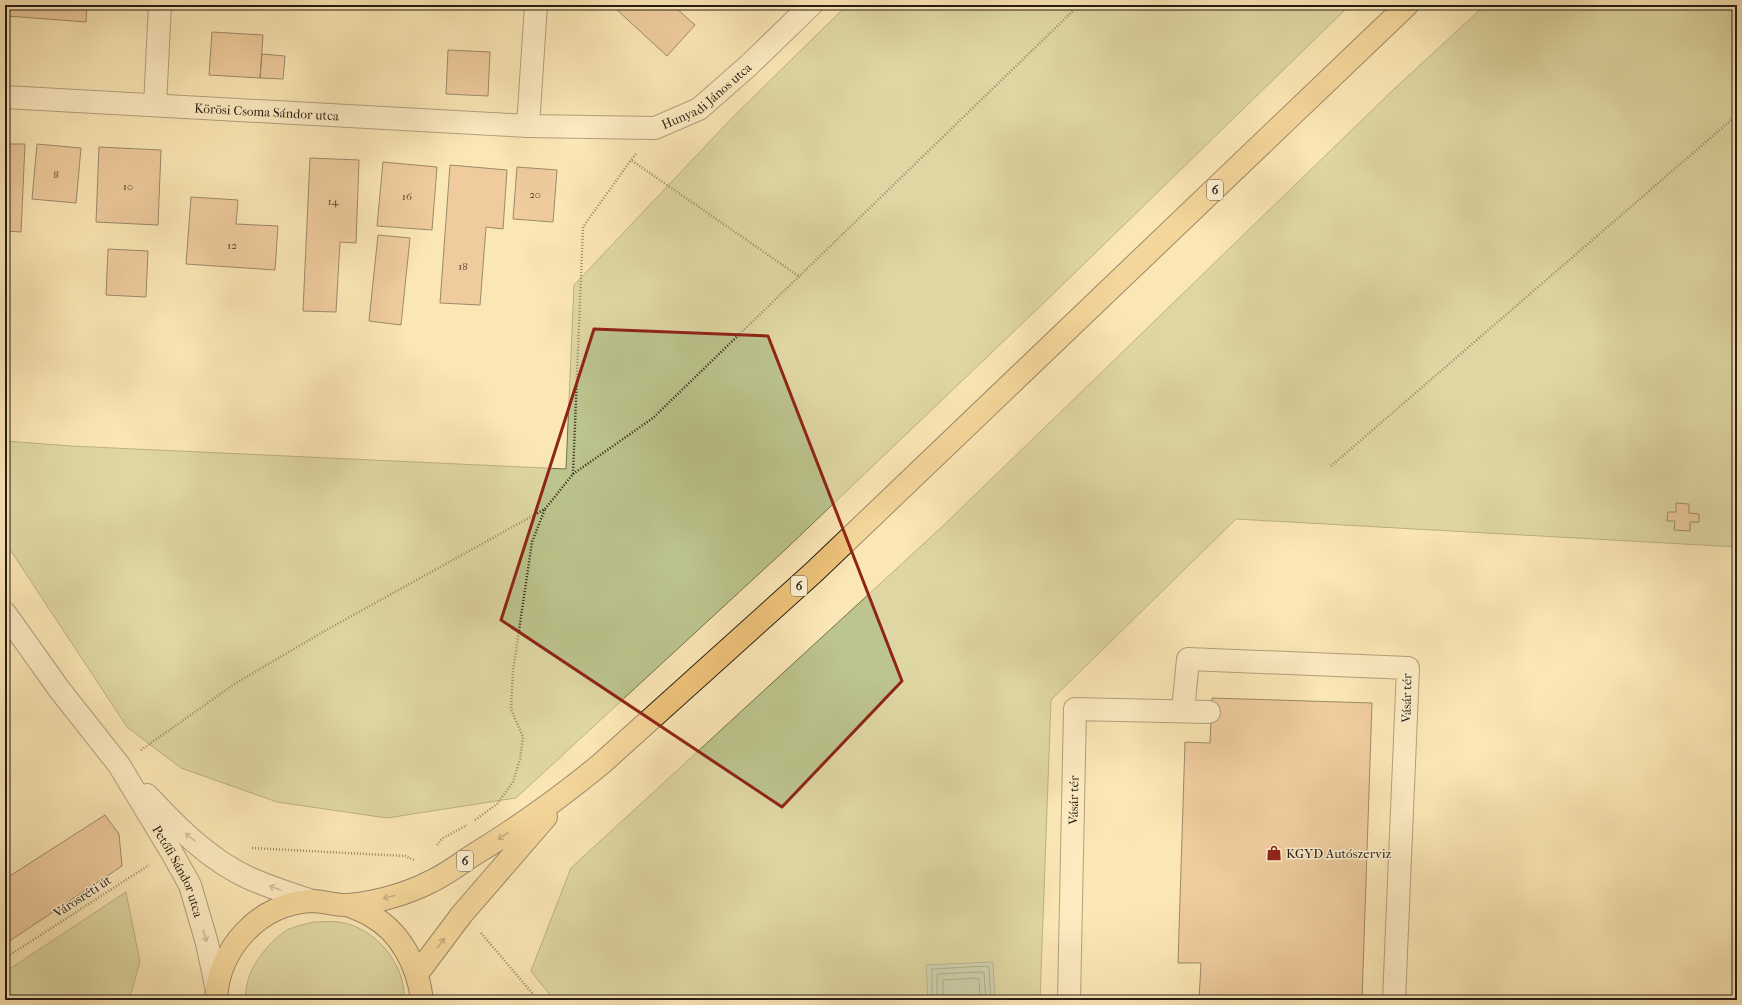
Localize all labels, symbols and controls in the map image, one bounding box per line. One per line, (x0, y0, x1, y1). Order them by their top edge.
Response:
street label: Hunyadi János utca (659, 59, 755, 132)
street label: Körösi Csoma Sándor utca (194, 101, 340, 124)
house number: 8 (53, 168, 59, 181)
house number: 10 (123, 180, 133, 193)
road number: 6 (1207, 180, 1223, 200)
house number: 20 (529, 188, 541, 201)
house number: 16 (402, 190, 412, 203)
house number: 14 (328, 195, 339, 208)
house number: 12 (227, 239, 237, 252)
house number: 18 (458, 260, 468, 273)
road number: 6 (791, 576, 807, 596)
street label: Vásár tér (1399, 673, 1414, 724)
street label: Vásár tér (1066, 775, 1082, 826)
street label: Petőfi Sándor utca (149, 822, 206, 920)
one-way arrow (184, 832, 195, 841)
one-way arrow (498, 832, 509, 841)
shop icon: KGYD Autószerviz (1265, 844, 1283, 862)
place label: KGYD Autószerviz (1286, 846, 1392, 861)
road number: 6 (457, 851, 473, 871)
street label: Városréti út (50, 872, 114, 921)
one-way arrow (270, 883, 282, 891)
one-way arrow (383, 893, 396, 901)
one-way arrow (202, 929, 209, 942)
one-way arrow (437, 937, 445, 948)

